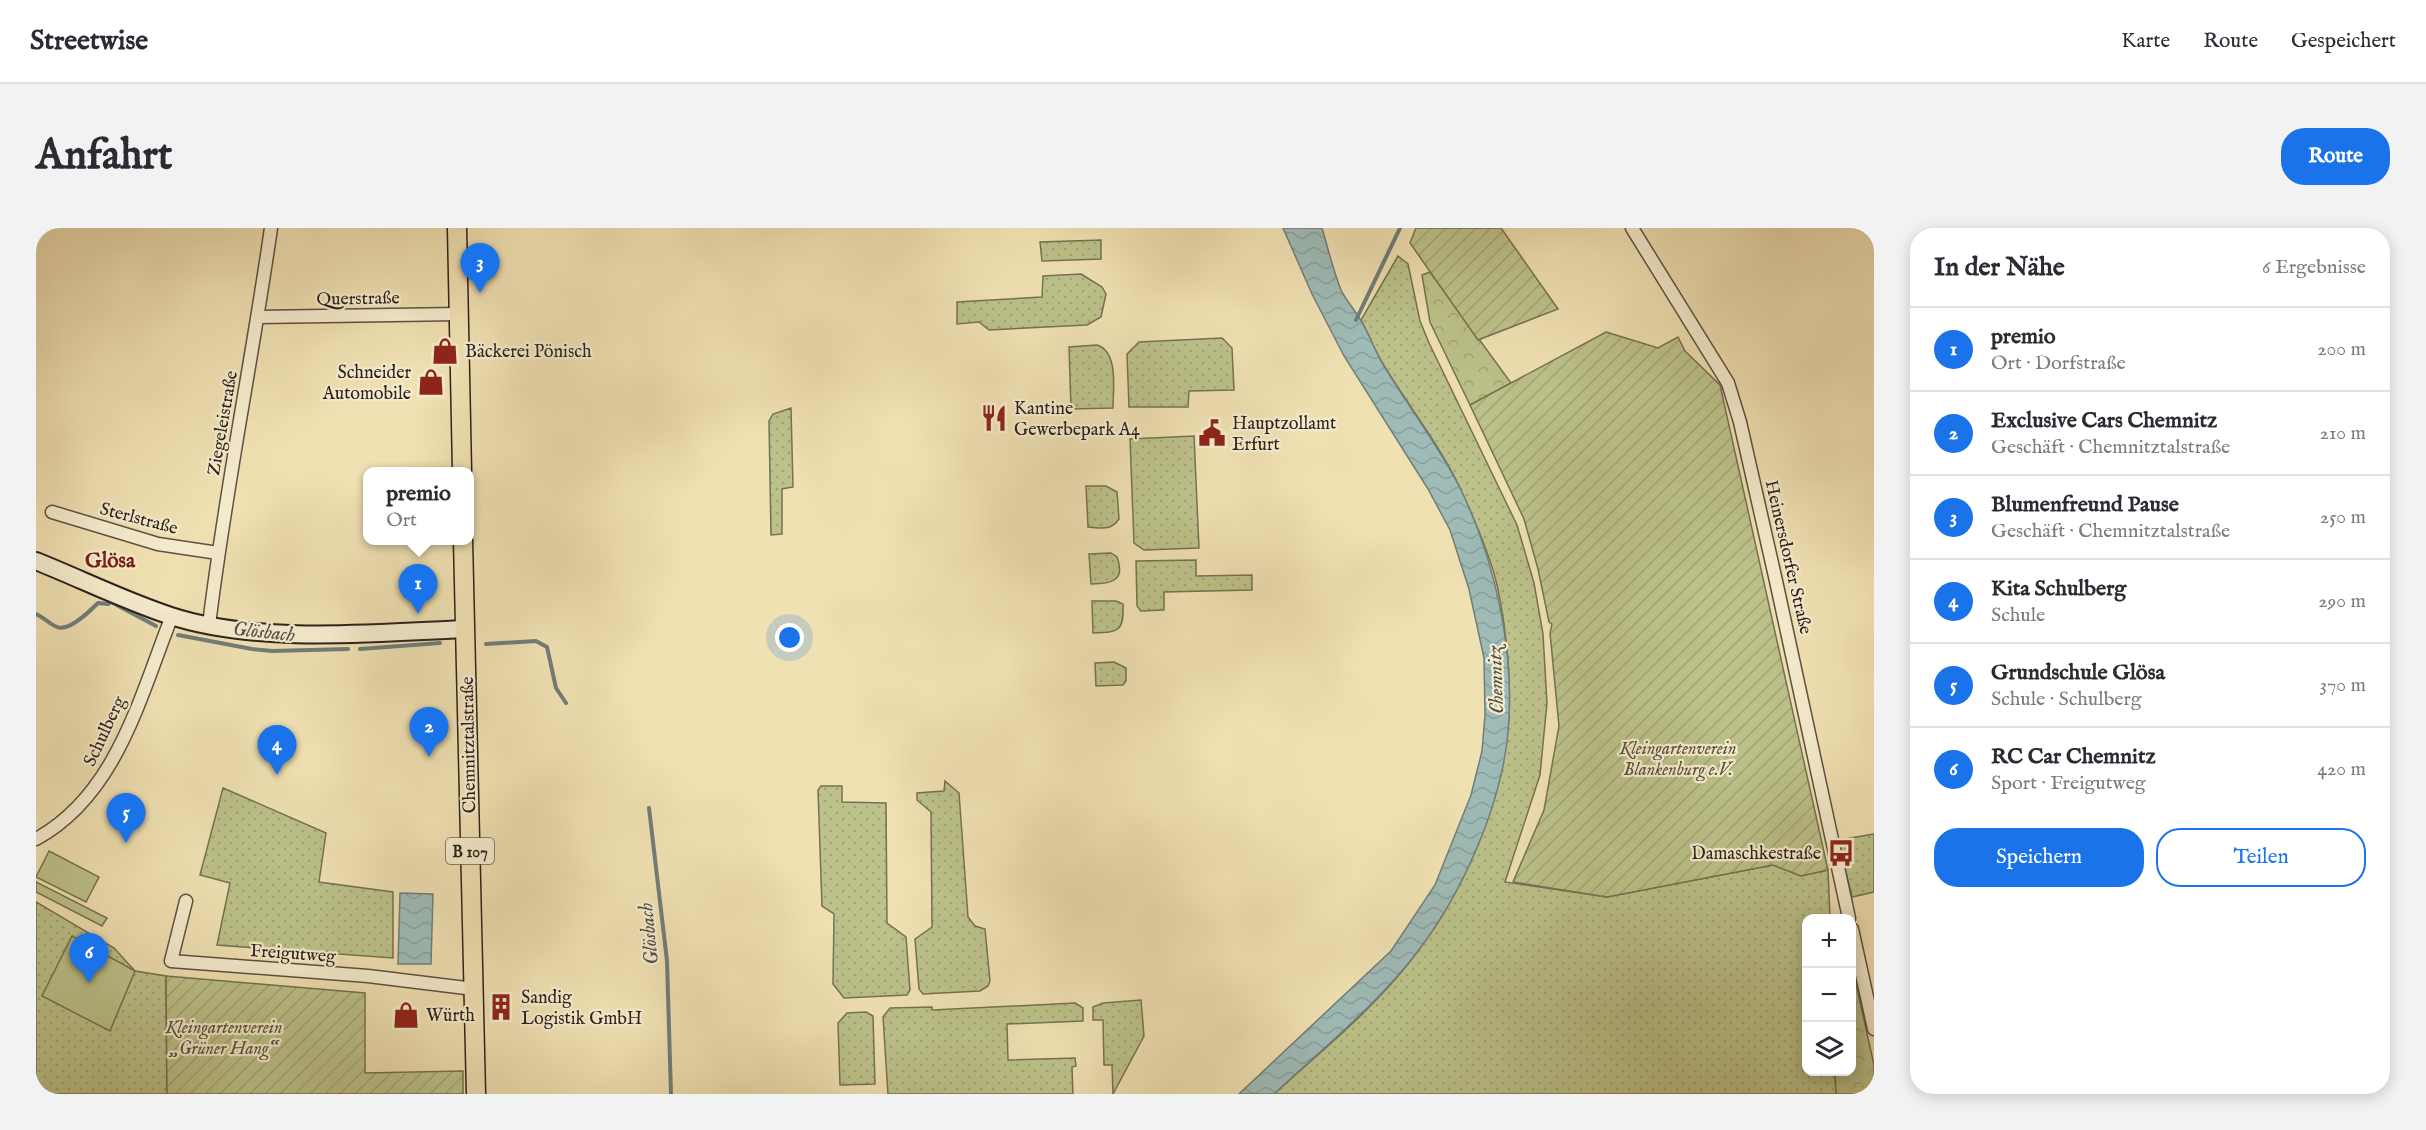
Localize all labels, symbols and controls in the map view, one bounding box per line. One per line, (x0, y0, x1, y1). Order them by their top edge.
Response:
text: Streetwise (30, 24, 148, 59)
text: Karte (2121, 28, 2170, 55)
text: Route (2203, 28, 2258, 55)
text: Gespeichert (2291, 28, 2396, 55)
button: Route (2281, 128, 2390, 185)
text: Anfahrt (36, 130, 172, 183)
pin: 3 (460, 244, 500, 293)
text: In der Nähe (1934, 251, 2065, 284)
text: 6 Ergebnisse (2262, 255, 2366, 280)
street label: Querstraße (316, 287, 400, 312)
text: premio (1991, 323, 2056, 351)
shop icon: Bäckerei Pönisch (430, 336, 460, 366)
text: 1 (1950, 337, 1957, 362)
text: 200 m (2317, 337, 2366, 362)
place label: Bäckerei Pönisch (465, 341, 592, 364)
text: Ort · Dorfstraße (1991, 351, 2126, 376)
place label: Schneider Automobile (322, 362, 411, 406)
shop icon: Schneider Automobile (416, 367, 446, 397)
street label: Ziegeleistraße (203, 369, 244, 477)
place label: Kantine Gewerbepark A4 (1014, 398, 1140, 442)
restaurant icon: Kantine Gewerbepark A4 (979, 403, 1009, 433)
text: Exclusive Cars Chemnitz (1991, 407, 2217, 435)
place label: Hauptzollamt Erfurt (1232, 413, 1336, 457)
public building icon: Hauptzollamt Erfurt (1197, 418, 1227, 448)
text: 2 (1949, 421, 1958, 446)
text: 210 m (2320, 421, 2366, 446)
text: Geschäft · Chemnitztalstraße (1991, 435, 2230, 460)
popup (363, 467, 474, 545)
street label: Heinersdorfer Straße (1759, 478, 1816, 637)
text: premio (386, 480, 451, 508)
text: Blumenfreund Pause (1991, 491, 2179, 519)
street label: Sterlstraße (97, 498, 180, 541)
text: 3 (1950, 505, 1957, 530)
text: 250 m (2320, 505, 2366, 530)
text: Ort (386, 508, 417, 533)
text: Geschäft · Chemnitztalstraße (1991, 519, 2230, 544)
district label: Glösa (85, 548, 136, 575)
pin: 1 (398, 564, 437, 614)
text: Kita Schulberg (1991, 575, 2126, 603)
text: 4 (1949, 589, 1958, 614)
text: 290 m (2318, 589, 2366, 614)
text: Schule (1991, 603, 2045, 628)
water label: Glösbach (231, 617, 297, 648)
your location (775, 623, 804, 652)
water label: Chemnitz (1483, 643, 1510, 714)
text: Grundschule Glösa (1991, 659, 2165, 687)
text: 5 (1950, 673, 1957, 698)
text: 370 m (2320, 673, 2366, 698)
street label: Chemnitztalstraße (457, 676, 482, 814)
text: Schule · Schulberg (1991, 687, 2142, 712)
street label: Schulberg (79, 693, 132, 770)
pin: 2 (410, 708, 448, 757)
pin: 4 (258, 726, 296, 775)
park label: Kleingartenverein Blankenburg e.V. (1619, 738, 1736, 782)
text: RC Car Chemnitz (1991, 743, 2156, 771)
text: 6 (1949, 757, 1958, 782)
text: 420 m (2317, 757, 2366, 782)
text: Sport · Freigutweg (1991, 771, 2146, 796)
pin: 5 (106, 794, 146, 843)
button: Speichern (1934, 828, 2144, 887)
button: Teilen (2156, 828, 2366, 887)
road number: B 107 (446, 838, 494, 864)
bus stop icon: Damaschkestraße (1826, 838, 1856, 868)
place label: Damaschkestraße (1691, 843, 1821, 866)
water label: Glösbach (634, 901, 665, 966)
map controls (1802, 914, 1856, 1076)
button: + (1802, 914, 1856, 968)
pin: 6 (70, 934, 108, 983)
street label: Freigutweg (249, 940, 337, 969)
button: − (1802, 968, 1856, 1022)
place label: Sandig Logistik GmbH (521, 987, 642, 1031)
building icon: Sandig Logistik GmbH (486, 992, 516, 1022)
shop icon: Würth (391, 1000, 421, 1030)
place label: Würth (426, 1005, 475, 1028)
park label: Kleingartenverein „Grüner Hang“ (165, 1017, 282, 1061)
button: layers (1802, 1022, 1856, 1076)

